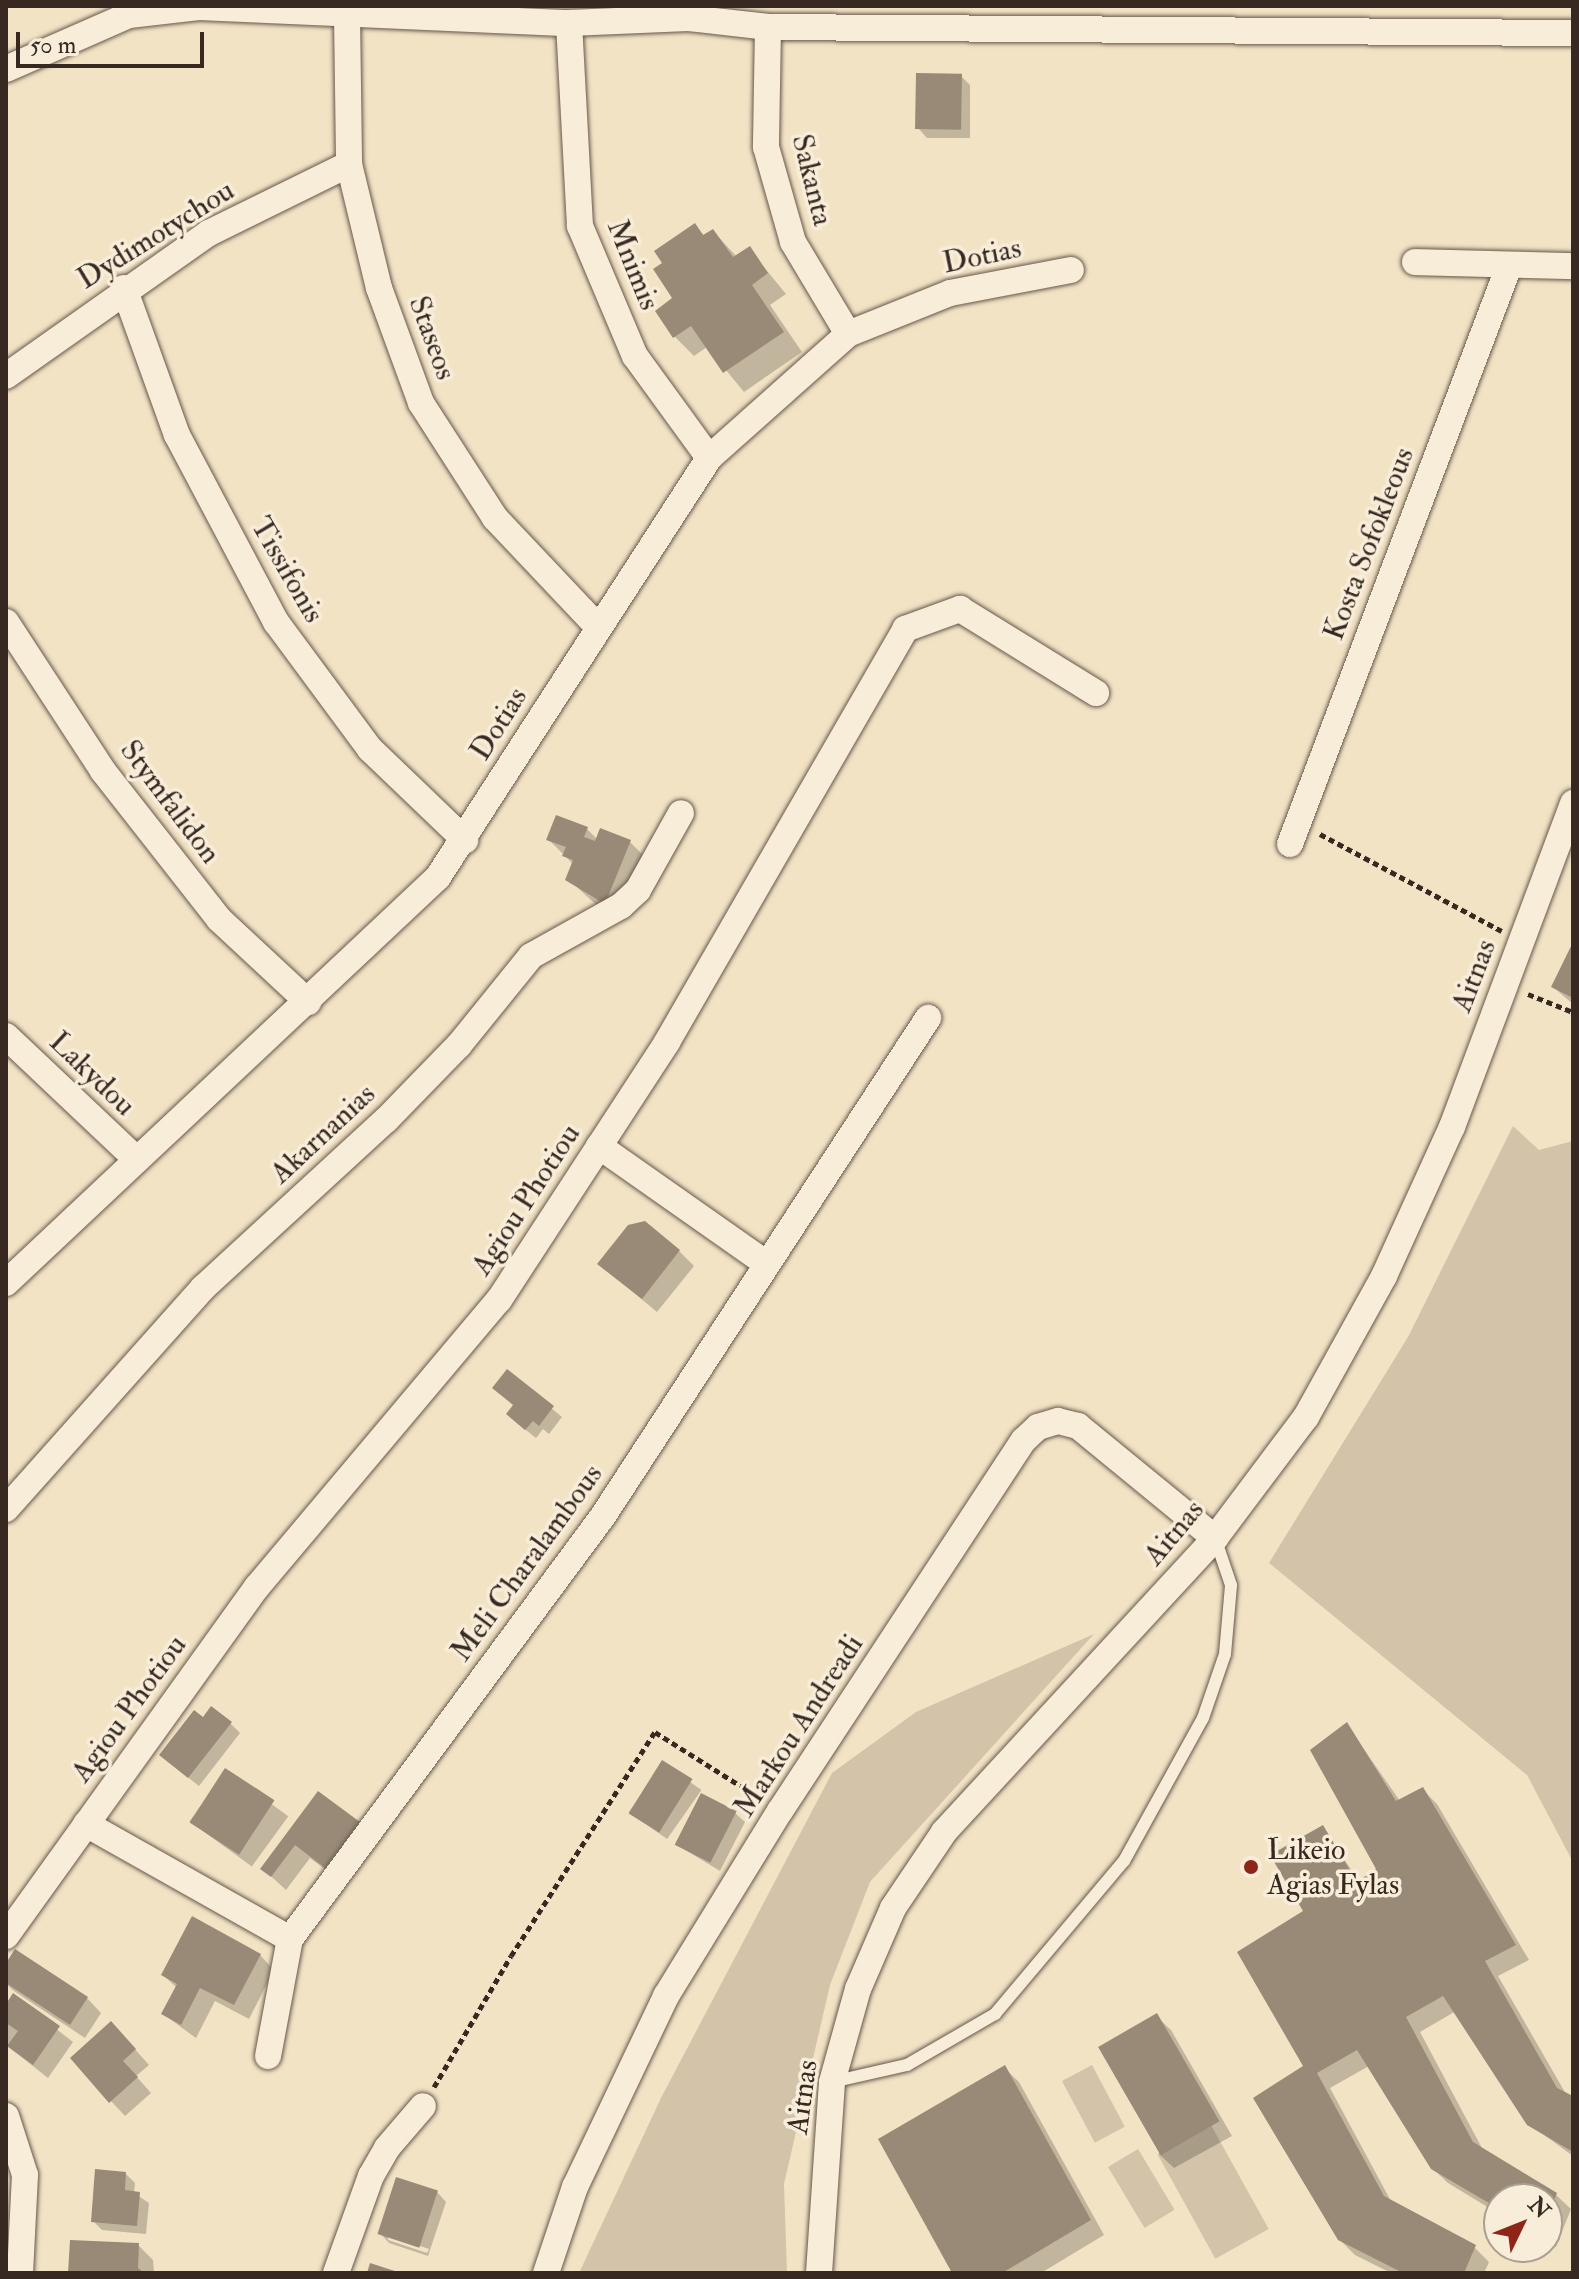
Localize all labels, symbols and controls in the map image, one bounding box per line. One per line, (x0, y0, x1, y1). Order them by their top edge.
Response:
scale bar (20, 16, 208, 66)
text: 50 m (30, 30, 76, 61)
street label: Sakanta (783, 131, 841, 229)
street label: Dydimotychou (71, 173, 241, 297)
street label: Mnimis (599, 215, 667, 315)
street label: Dotias (940, 230, 1024, 282)
street label: Staseos (400, 291, 464, 385)
street label: Kosta Sofokleous (1316, 443, 1422, 645)
street label: Tissifonis (242, 511, 332, 629)
street label: Dotias (463, 681, 535, 767)
street label: Stymfalidon (112, 733, 228, 871)
street label: Aitnas (1444, 935, 1504, 1017)
street label: Lakydou (41, 1024, 143, 1124)
street label: Akarnanias (263, 1076, 383, 1192)
street label: Agiou Photiou (464, 1118, 588, 1282)
street label: Meli Charalambous (443, 1457, 611, 1669)
street label: Aitnas (1136, 1493, 1212, 1573)
street label: Agiou Photiou (64, 1628, 194, 1790)
street label: Markou Andreadi (727, 1628, 871, 1824)
place label: Likeio Agias Fylas (1267, 1832, 1399, 1902)
marker: Likeio Agias Fylas (1242, 1858, 1260, 1876)
street label: Aitnas (780, 2058, 826, 2136)
north arrow (1483, 2183, 1563, 2263)
text: N (1522, 2191, 1556, 2225)

